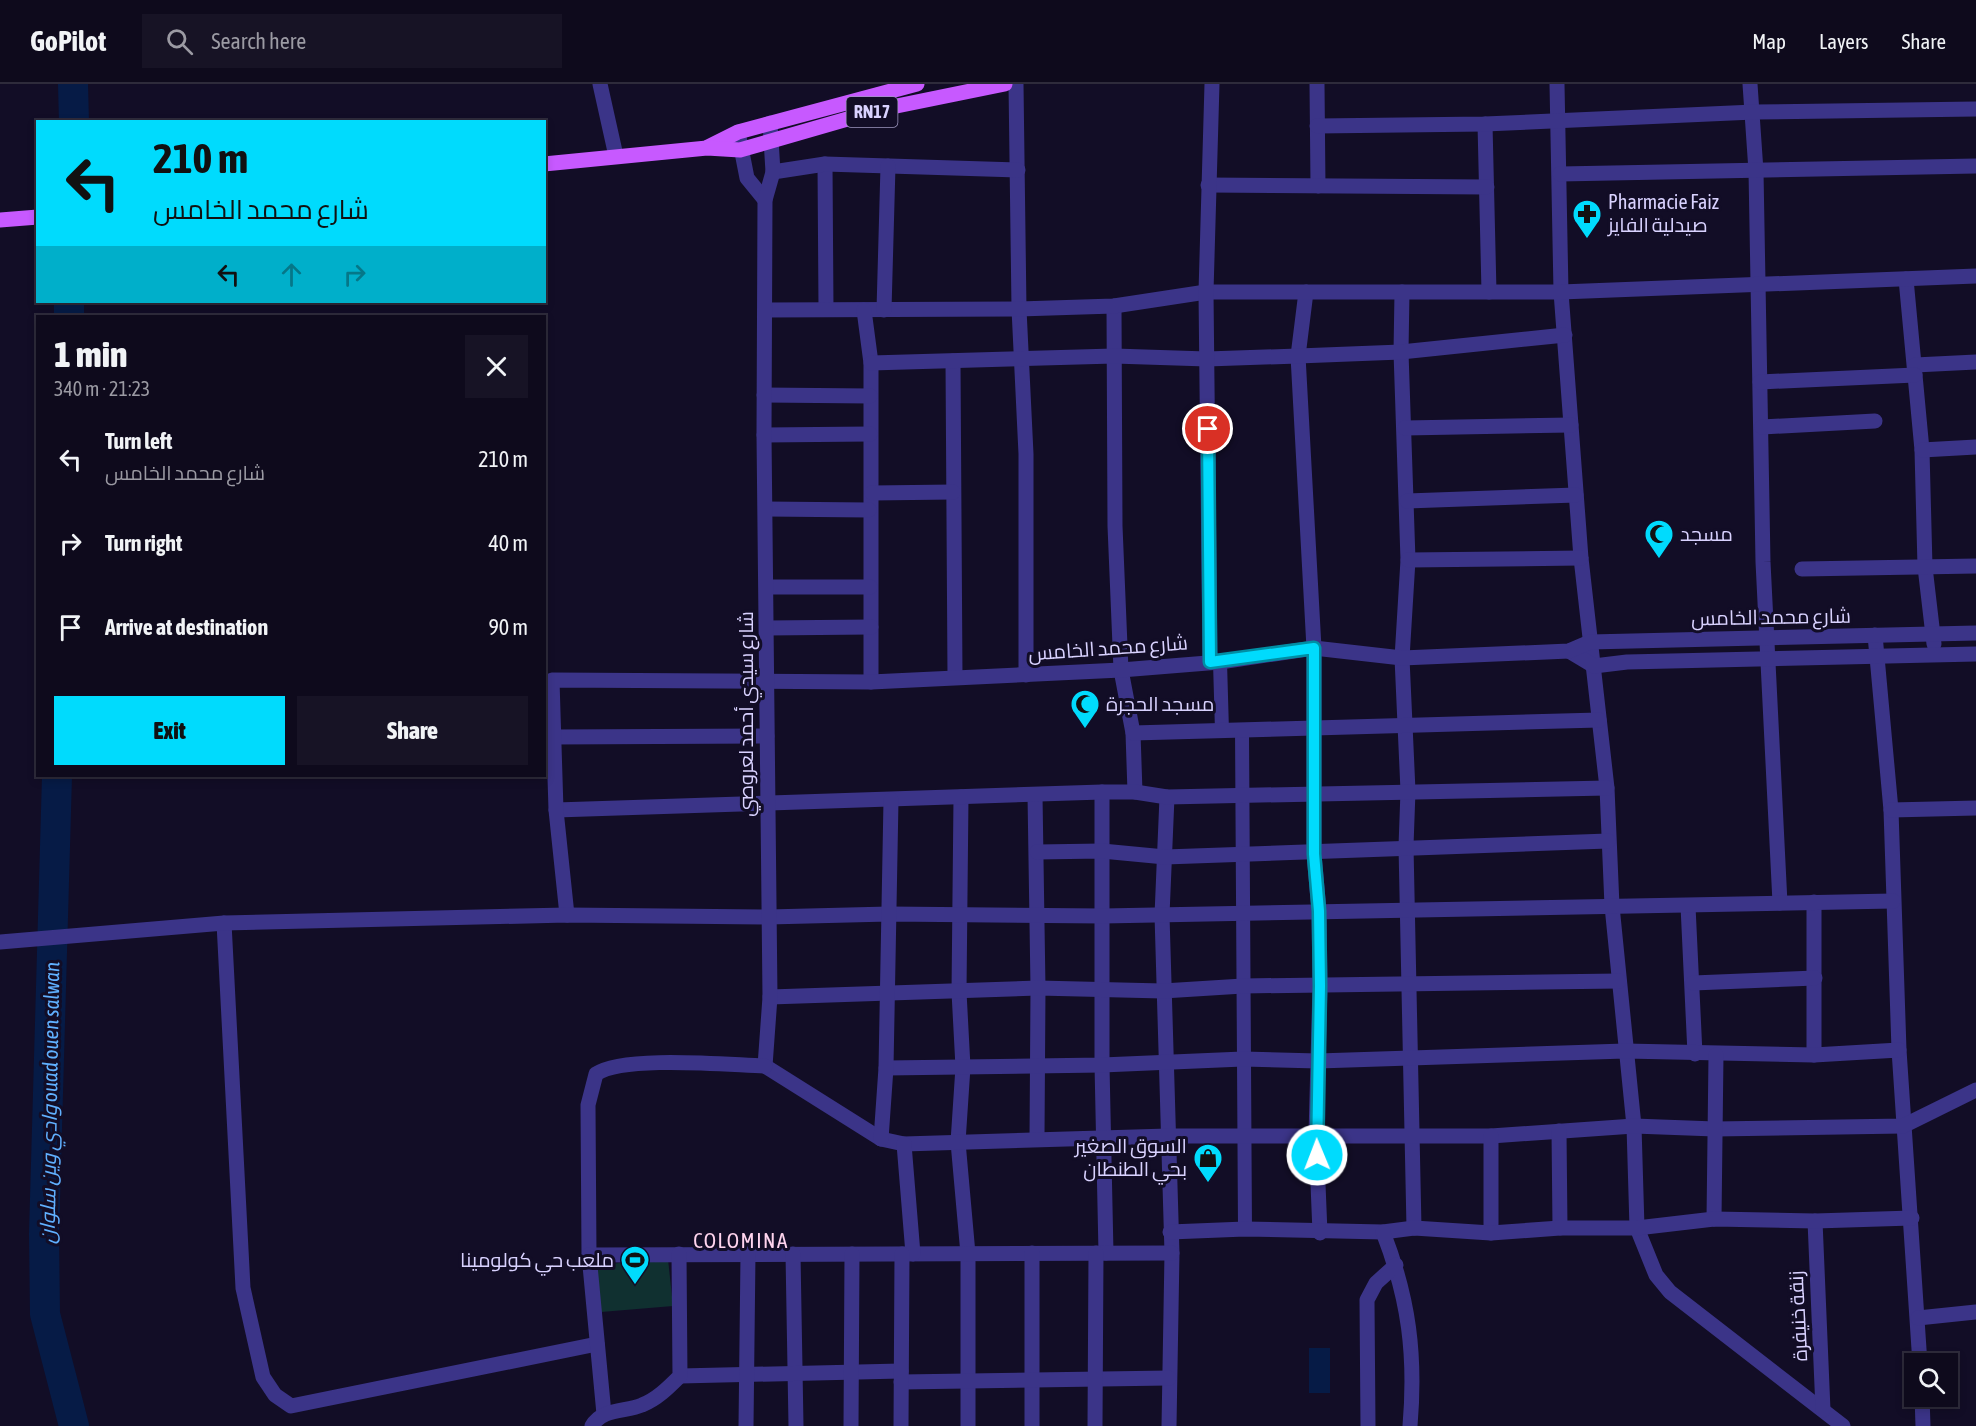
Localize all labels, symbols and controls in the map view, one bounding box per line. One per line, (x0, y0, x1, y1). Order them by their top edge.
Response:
search box (142, 14, 562, 68)
text: GoPilot (30, 25, 106, 57)
icon: search (163, 25, 196, 58)
text: Search here (211, 28, 306, 54)
text: Map (1752, 29, 1786, 53)
text: Layers (1819, 29, 1869, 53)
text: Share (1902, 29, 1946, 53)
road number: RN17 (846, 97, 898, 127)
text: 210 m (153, 134, 248, 182)
icon: left (54, 144, 132, 222)
place label: Pharmacie Faiz صيدلية الفايز (1607, 190, 1719, 237)
text: شارع محمد الخامس (153, 194, 369, 225)
pharmacy icon: Pharmacie Faiz صيدلية الفايز (1571, 198, 1603, 240)
icon: left (212, 258, 245, 291)
icon: ahead (275, 258, 308, 291)
icon: right (338, 258, 371, 291)
text: 1 min (54, 333, 128, 375)
button: close (465, 335, 528, 398)
text: 340 m · 21:23 (54, 377, 150, 400)
pin (1182, 403, 1233, 454)
icon: arrive (1191, 412, 1224, 445)
text: Turn left (105, 428, 172, 454)
icon: left (54, 443, 87, 476)
text: 210 m (478, 446, 528, 472)
text: شارع محمد الخامس (105, 461, 265, 484)
mosque icon: مسجد (1643, 518, 1675, 560)
place label: مسجد (1680, 522, 1733, 545)
icon: right (54, 527, 87, 560)
text: Turn right (105, 530, 182, 556)
text: 40 m (488, 530, 528, 556)
street label: شارع محمد الخامس (1691, 604, 1851, 632)
icon: arrive (54, 611, 87, 644)
street label: شارع سيدي أحمد لعروصي (734, 611, 762, 817)
text: Arrive at destination (105, 614, 268, 640)
text: 90 m (488, 614, 528, 640)
street label: شارع محمد الخامس (1027, 630, 1189, 668)
mosque icon: مسجد الحجرة (1069, 688, 1101, 730)
place label: مسجد الحجرة (1106, 692, 1214, 716)
button: Exit (54, 696, 285, 765)
button: Share (297, 696, 528, 765)
water label: وادي وين سلوان ouad ouen salwan (35, 962, 69, 1244)
position arrow (1285, 1123, 1349, 1187)
place label: السوق الصغير بحي الطنطان (1074, 1134, 1187, 1185)
shop icon: السوق الصغير بحي الطنطان (1192, 1142, 1224, 1184)
district label: COLOMINA (693, 1228, 789, 1252)
sports icon: ملعب حي كولومينا (619, 1244, 651, 1286)
place label: ملعب حي كولومينا (460, 1248, 614, 1276)
street label: زنقة خنيفرة (1784, 1270, 1812, 1362)
map controls (1904, 1353, 1958, 1407)
button: search (1904, 1353, 1958, 1407)

